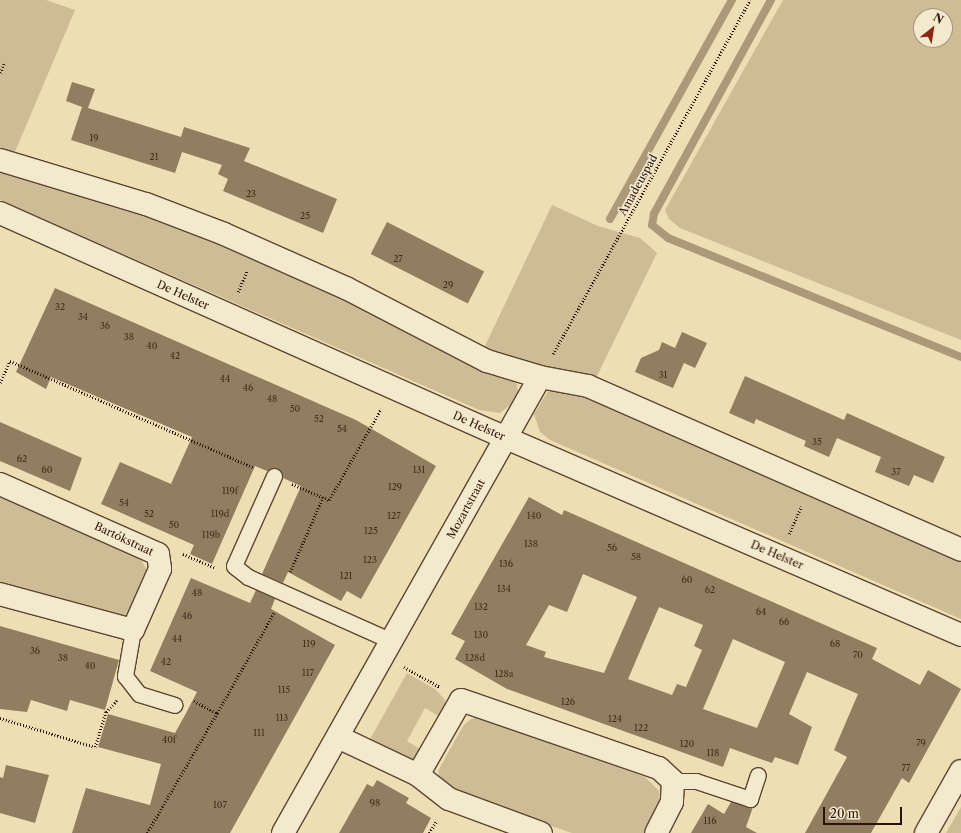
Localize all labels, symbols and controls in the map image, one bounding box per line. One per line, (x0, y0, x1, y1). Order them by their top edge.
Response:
north arrow (913, 8, 953, 48)
text: N (931, 10, 946, 27)
house number: 19 (89, 133, 99, 143)
house number: 21 (150, 152, 158, 162)
street label: Amadeuspad (616, 152, 660, 218)
house number: 23 (246, 189, 256, 199)
house number: 25 (300, 211, 310, 221)
house number: 27 (393, 254, 403, 264)
street label: De Helster (155, 278, 211, 312)
house number: 29 (443, 280, 453, 290)
house number: 32 (55, 302, 65, 312)
house number: 34 (78, 312, 88, 322)
house number: 36 (100, 321, 110, 331)
house number: 38 (124, 332, 134, 342)
house number: 40 (147, 341, 157, 351)
house number: 42 (170, 351, 180, 361)
house number: 31 (659, 370, 667, 380)
house number: 44 (220, 374, 230, 384)
house number: 46 (243, 383, 253, 393)
house number: 48 (267, 394, 277, 404)
house number: 50 (290, 404, 300, 414)
street label: De Helster (451, 409, 507, 443)
house number: 52 (314, 414, 324, 424)
house number: 54 (337, 424, 347, 434)
house number: 35 (812, 437, 822, 447)
house number: 62 (17, 454, 27, 464)
house number: 60 (42, 465, 52, 475)
house number: 131 (413, 465, 425, 475)
house number: 37 (891, 467, 901, 477)
street label: Mozartstraat (444, 477, 488, 541)
house number: 129 (388, 482, 402, 492)
house number: 119f (222, 486, 238, 496)
house number: 54 (119, 498, 129, 508)
house number: 52 (144, 509, 154, 519)
house number: 119d (211, 509, 229, 519)
house number: 127 (387, 511, 401, 521)
house number: 140 (527, 511, 541, 521)
street label: Bartókstraat (92, 520, 156, 558)
house number: 50 (169, 520, 179, 530)
house number: 125 (364, 526, 378, 536)
house number: 119b (202, 530, 220, 540)
street label: De Helster (749, 538, 805, 572)
house number: 138 (524, 539, 538, 549)
house number: 56 (607, 543, 617, 553)
house number: 58 (631, 552, 641, 562)
house number: 123 (363, 555, 377, 565)
house number: 136 (499, 559, 513, 569)
house number: 121 (340, 571, 352, 581)
house number: 60 (682, 575, 692, 585)
house number: 134 (497, 584, 511, 594)
house number: 62 (705, 585, 715, 595)
house number: 48 (192, 588, 202, 598)
house number: 132 (474, 602, 488, 612)
house number: 64 (756, 607, 766, 617)
house number: 46 (182, 611, 192, 621)
house number: 66 (779, 617, 789, 627)
house number: 130 (474, 630, 488, 640)
house number: 44 (172, 634, 182, 644)
house number: 119 (303, 639, 315, 649)
house number: 68 (830, 639, 840, 649)
house number: 36 (30, 646, 40, 656)
house number: 70 (853, 650, 863, 660)
house number: 38 (58, 653, 68, 663)
house number: 128d (465, 653, 485, 663)
house number: 42 (161, 657, 171, 667)
house number: 40 (85, 661, 95, 671)
house number: 117 (302, 668, 314, 678)
house number: 128a (494, 669, 514, 679)
house number: 115 (278, 685, 290, 695)
house number: 126 (561, 697, 575, 707)
house number: 113 (276, 713, 288, 723)
house number: 124 (608, 714, 622, 724)
house number: 122 (634, 723, 648, 733)
house number: 111 (253, 728, 265, 738)
house number: 40f (162, 735, 176, 745)
house number: 79 (916, 738, 926, 748)
house number: 120 (680, 739, 694, 749)
house number: 118 (707, 748, 719, 758)
house number: 77 (902, 763, 910, 773)
house number: 98 (370, 798, 380, 808)
scale bar (825, 799, 904, 825)
house number: 107 (213, 800, 227, 810)
text: 20 m (830, 806, 859, 821)
house number: 116 (704, 816, 716, 826)

